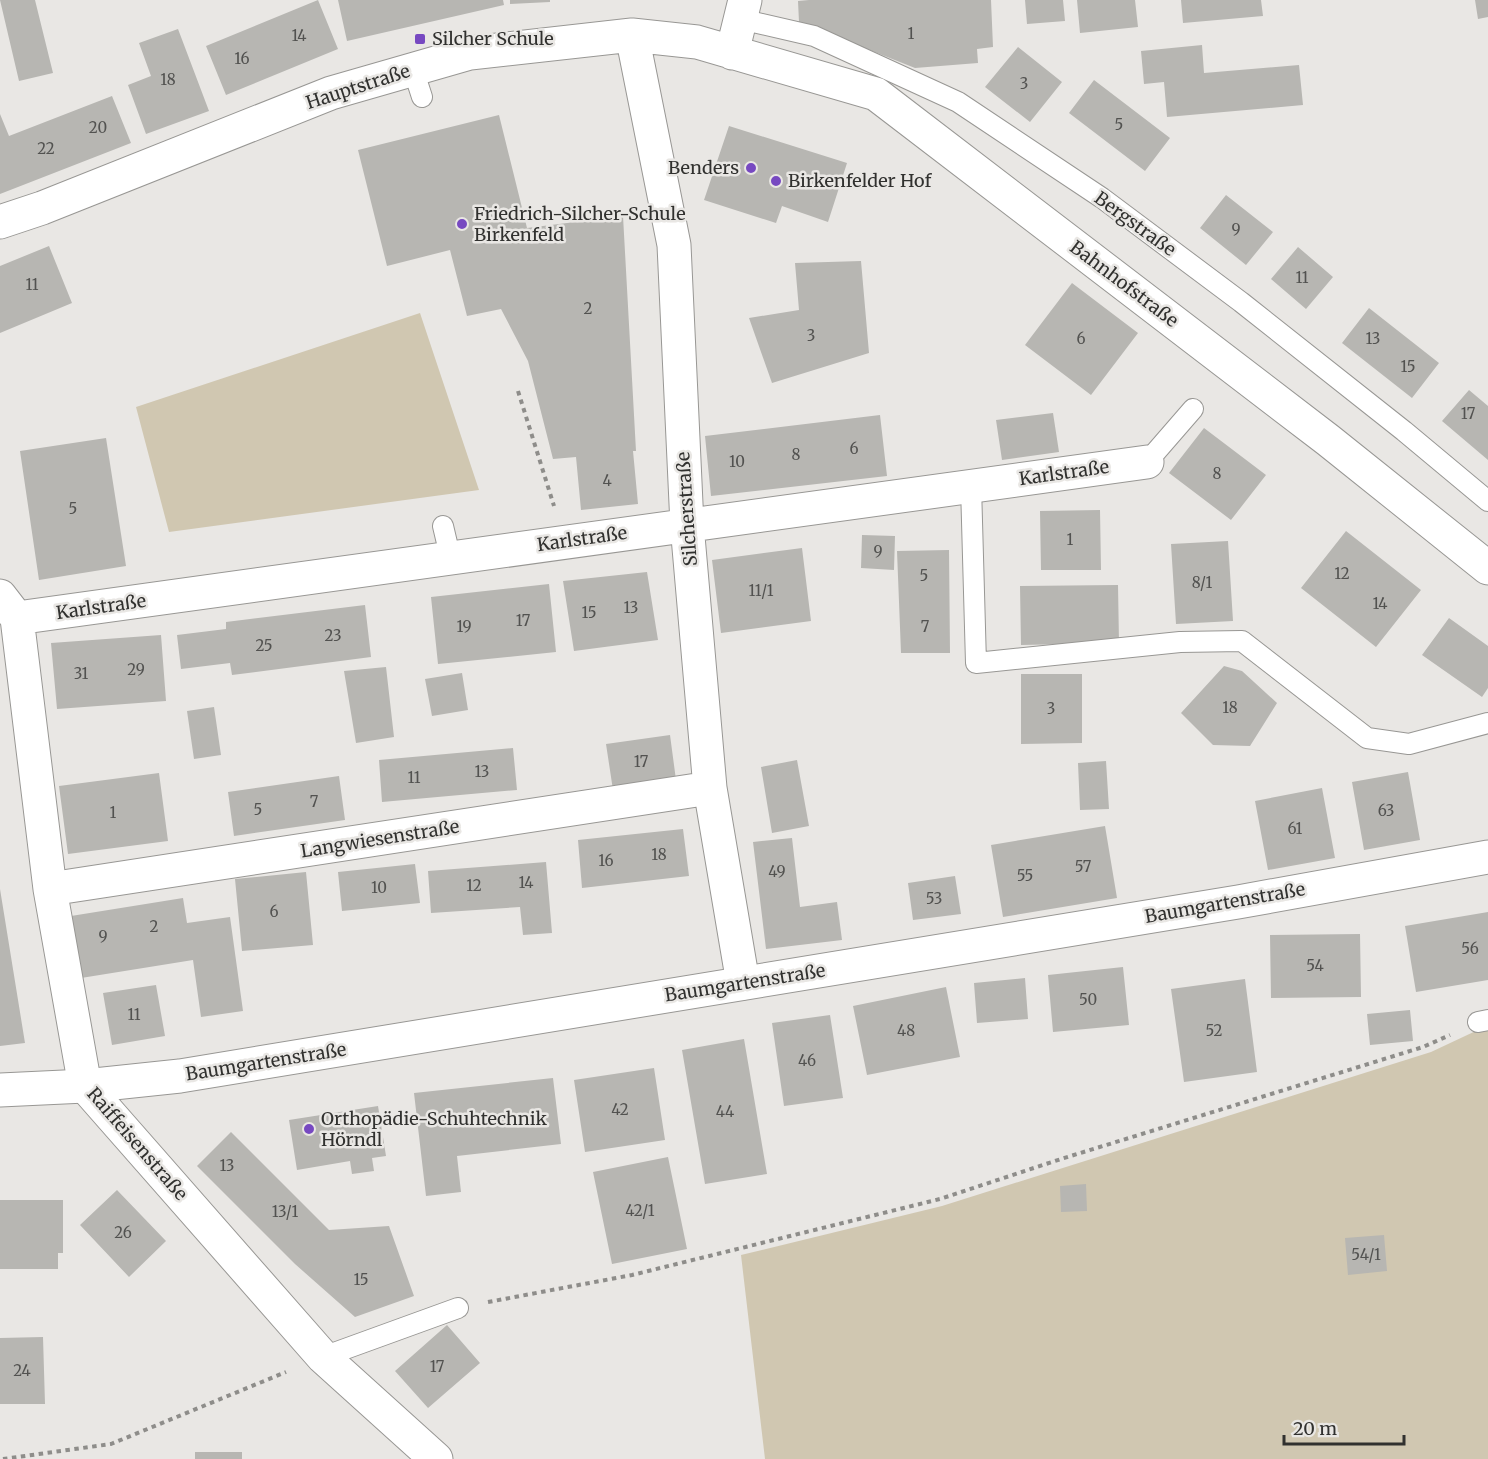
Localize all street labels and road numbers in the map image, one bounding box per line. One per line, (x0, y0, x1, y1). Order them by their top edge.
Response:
street label: Hauptstraße (303, 59, 413, 114)
street label: Bergstraße (1090, 186, 1181, 261)
street label: Bahnhofstraße (1066, 235, 1183, 332)
street label: Silcherstraße (671, 451, 702, 567)
street label: Karlstraße (1017, 455, 1110, 490)
street label: Karlstraße (535, 521, 628, 556)
street label: Karlstraße (54, 589, 147, 624)
street label: Langwiesenstraße (299, 815, 461, 862)
street label: Baumgartenstraße (1143, 877, 1307, 928)
street label: Baumgartenstraße (663, 958, 827, 1007)
street label: Baumgartenstraße (184, 1037, 348, 1086)
street label: Raiffeisenstraße (82, 1083, 193, 1205)

